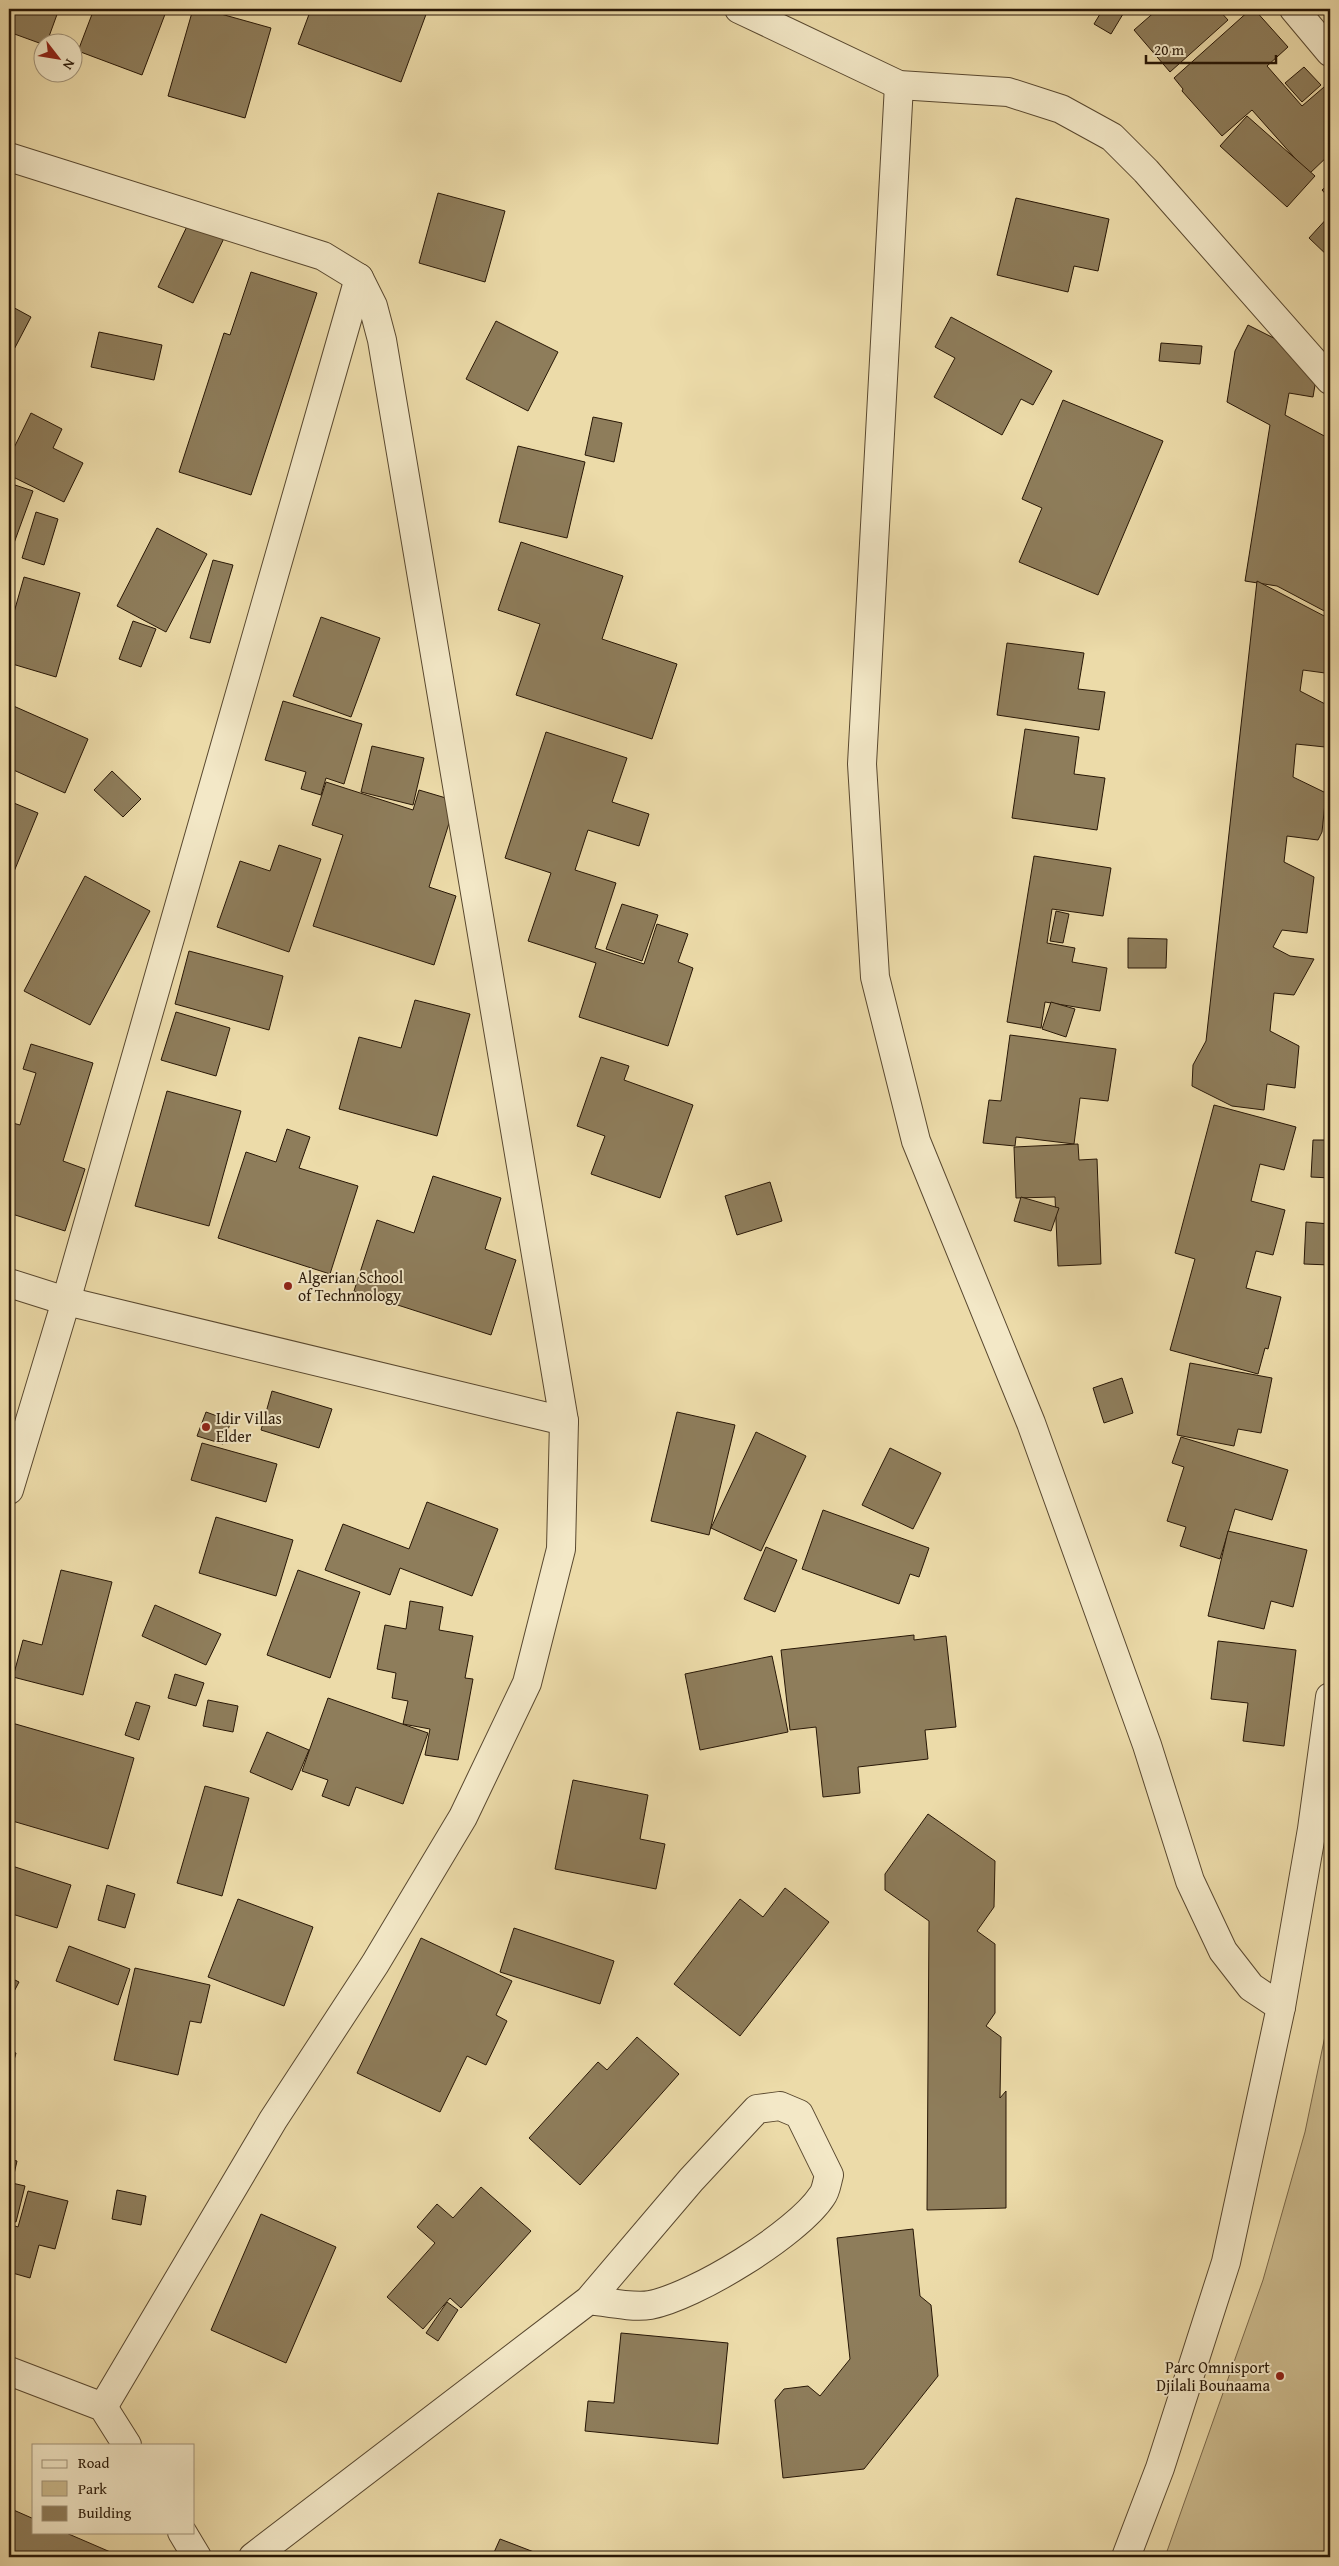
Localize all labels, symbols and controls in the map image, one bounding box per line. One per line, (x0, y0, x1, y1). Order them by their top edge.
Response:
north arrow (32, 32, 82, 82)
scale bar (1146, 32, 1276, 64)
text: 20 m (1154, 39, 1185, 60)
text: N (58, 56, 80, 74)
place label: Algerian School of Technnology (298, 1265, 404, 1307)
marker: Algerian School of Technnology (282, 1280, 294, 1292)
place label: Idir Villas Elder (216, 1406, 282, 1448)
marker: Idir Villas Elder (200, 1421, 212, 1433)
place label: Parc Omnisport Djilali Bounaama (1156, 2355, 1270, 2397)
marker: Parc Omnisport Djilali Bounaama (1274, 2370, 1286, 2382)
legend (32, 2444, 195, 2534)
text: Road (78, 2452, 109, 2473)
text: Park (78, 2478, 107, 2499)
text: Building (78, 2502, 132, 2523)

